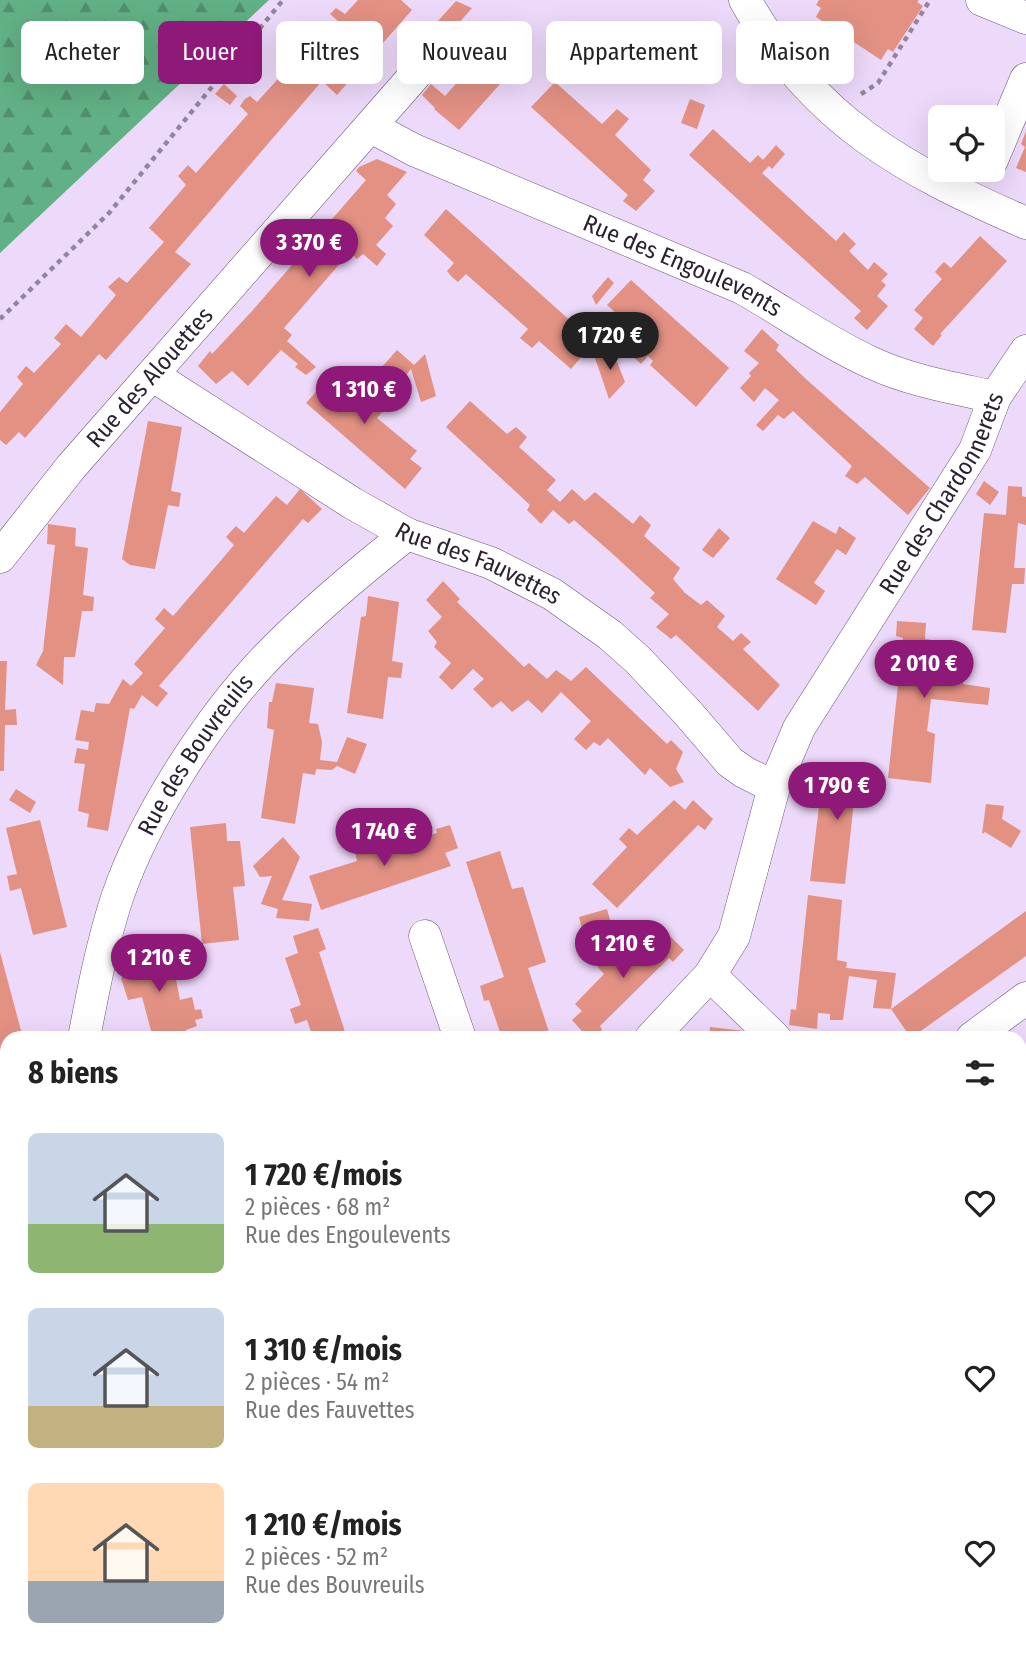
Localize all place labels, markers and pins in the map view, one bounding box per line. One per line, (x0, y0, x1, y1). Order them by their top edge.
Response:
pin: 3 370 € (244, 219, 374, 279)
pin: 1 720 € (545, 312, 675, 372)
pin: 1 310 € (299, 366, 429, 426)
pin: 2 010 € (859, 640, 989, 700)
pin: 1 790 € (772, 762, 902, 822)
pin: 1 740 € (319, 808, 449, 868)
pin: 1 210 € (558, 920, 688, 980)
pin: 1 210 € (94, 934, 224, 994)

